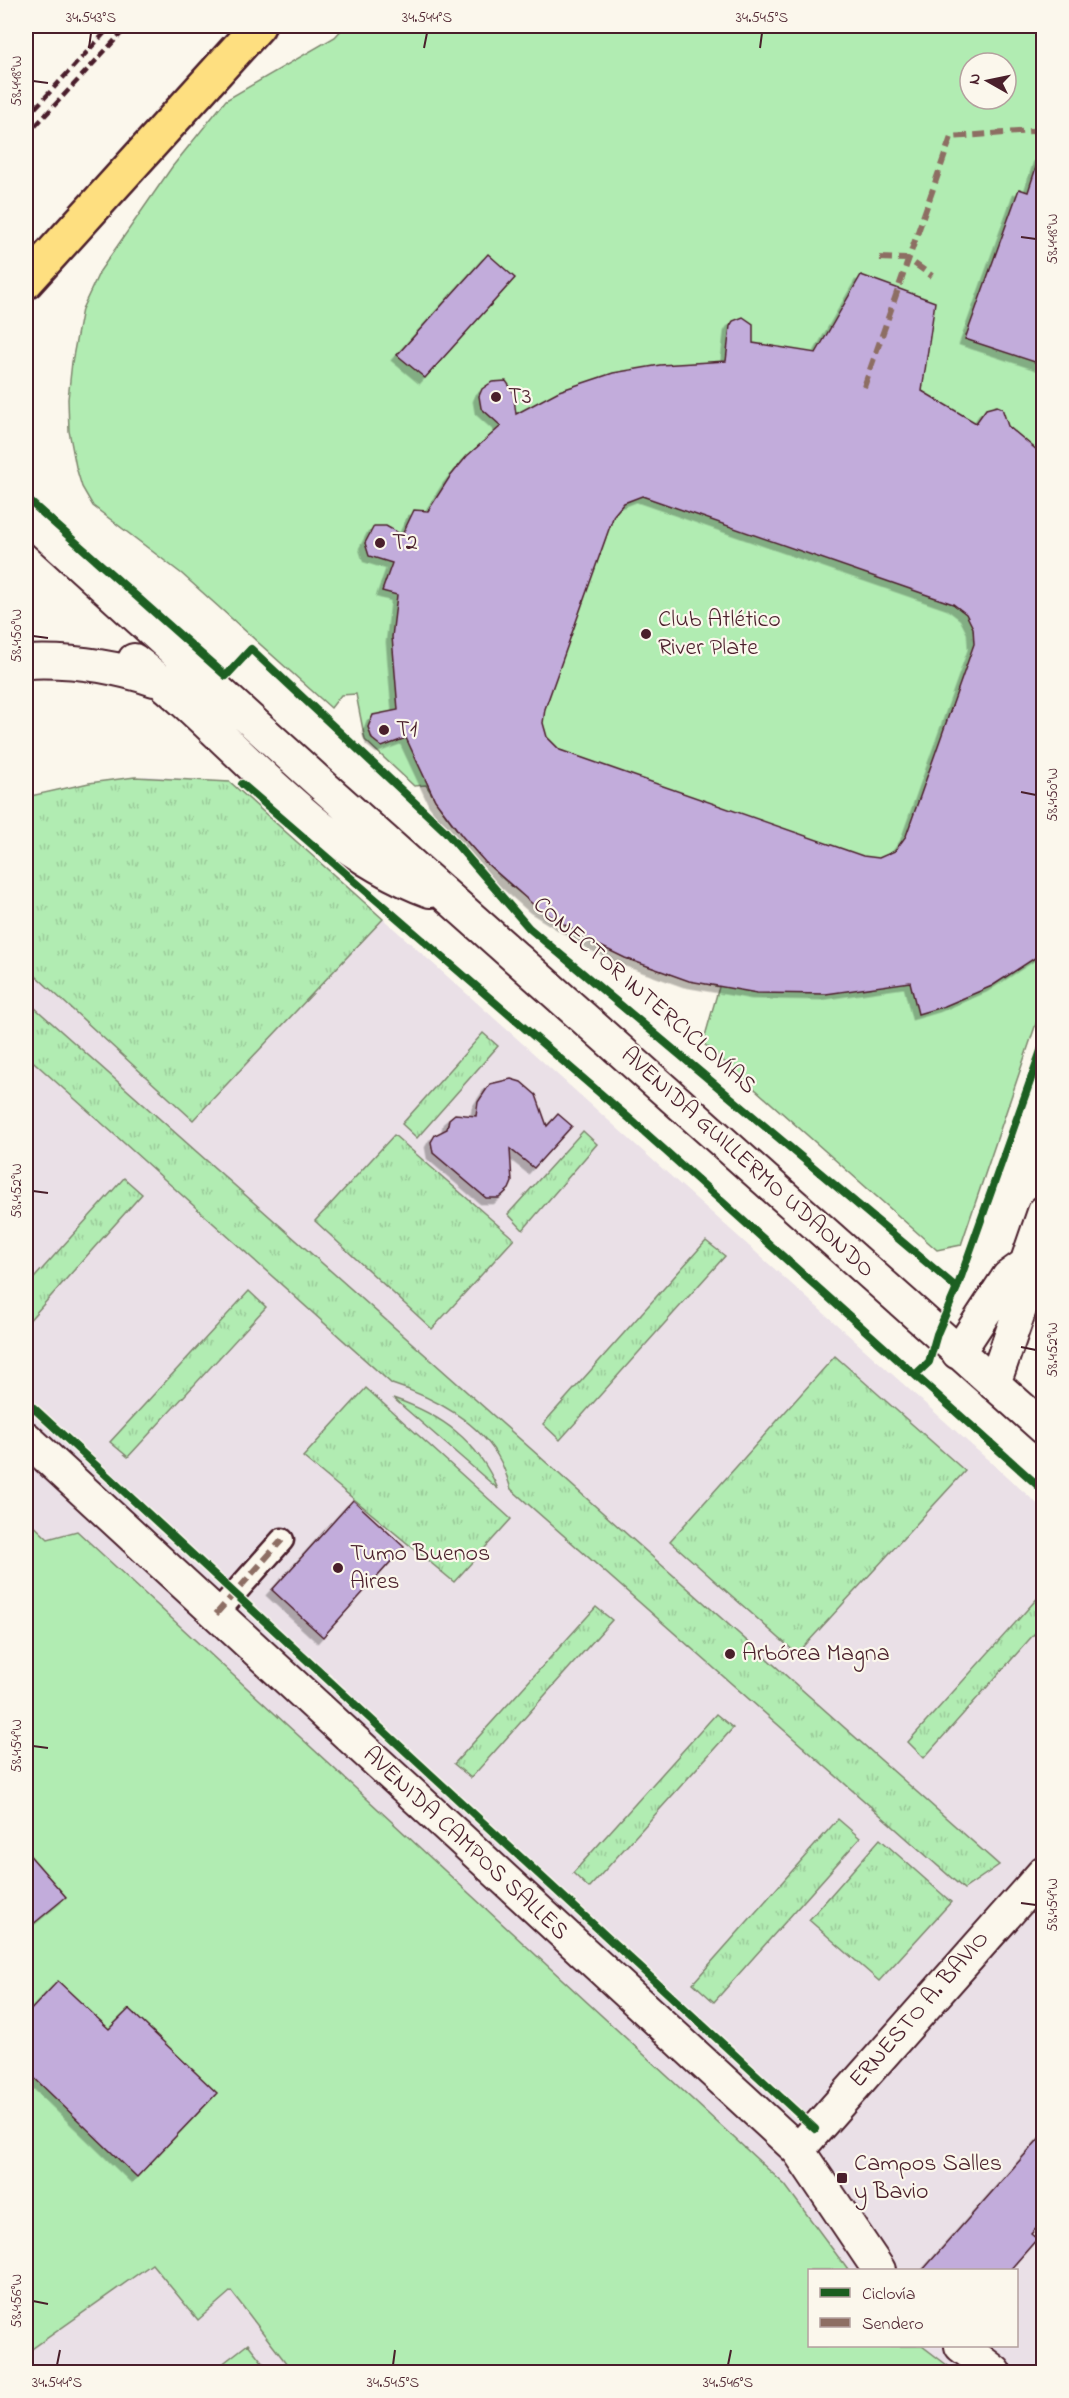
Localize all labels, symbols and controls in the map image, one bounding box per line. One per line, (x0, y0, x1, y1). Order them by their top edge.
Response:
text: 34.543°S (66, 7, 116, 29)
text: 34.544°S (402, 7, 452, 29)
text: 34.545°S (736, 7, 789, 29)
north arrow (958, 51, 1018, 111)
text: 58.448°W (6, 56, 28, 106)
text: N (962, 72, 988, 86)
text: 58.448°W (1042, 214, 1064, 264)
place label: T3 (508, 380, 532, 415)
marker: T3 (489, 390, 503, 404)
place label: T2 (392, 526, 418, 561)
marker: T2 (373, 536, 387, 550)
place label: Club Atlético River Plate (658, 603, 781, 666)
text: 58.450°W (6, 609, 28, 663)
marker: Club Atlético River Plate (639, 627, 653, 641)
place label: T1 (396, 713, 418, 748)
marker: T1 (377, 723, 391, 737)
text: 58.450°W (1042, 768, 1064, 822)
street label: CONECTOR INTERCICLOVÍAS (524, 889, 764, 1103)
street label: AVENIDA GUILLERMO UDAONDO (612, 1039, 882, 1287)
text: 58.452°W (6, 1163, 28, 1219)
text: 58.452°W (1042, 1322, 1064, 1378)
place label: Tumo Buenos Aires (350, 1537, 490, 1600)
marker: Tumo Buenos Aires (331, 1561, 345, 1575)
place label: Arbórea Magna (742, 1637, 890, 1672)
marker: Arbórea Magna (723, 1647, 737, 1661)
text: 58.454°W (6, 1719, 28, 1773)
street label: AVENIDA CAMPOS SALLES (354, 1739, 576, 1949)
text: 58.454°W (1042, 1878, 1064, 1932)
street label: ERNESTO A. BAVIO (842, 1924, 998, 2096)
place label: Campos Salles y Bavio (854, 2147, 1002, 2211)
marker: Campos Salles y Bavio (835, 2171, 849, 2185)
legend (808, 2269, 1018, 2347)
text: 58.456°W (6, 2274, 28, 2328)
text: Ciclovía (862, 2282, 915, 2308)
text: Sendero (862, 2312, 924, 2338)
text: 34.544°S (32, 2372, 82, 2394)
text: 34.545°S (367, 2372, 420, 2394)
text: 34.546°S (703, 2372, 754, 2394)

